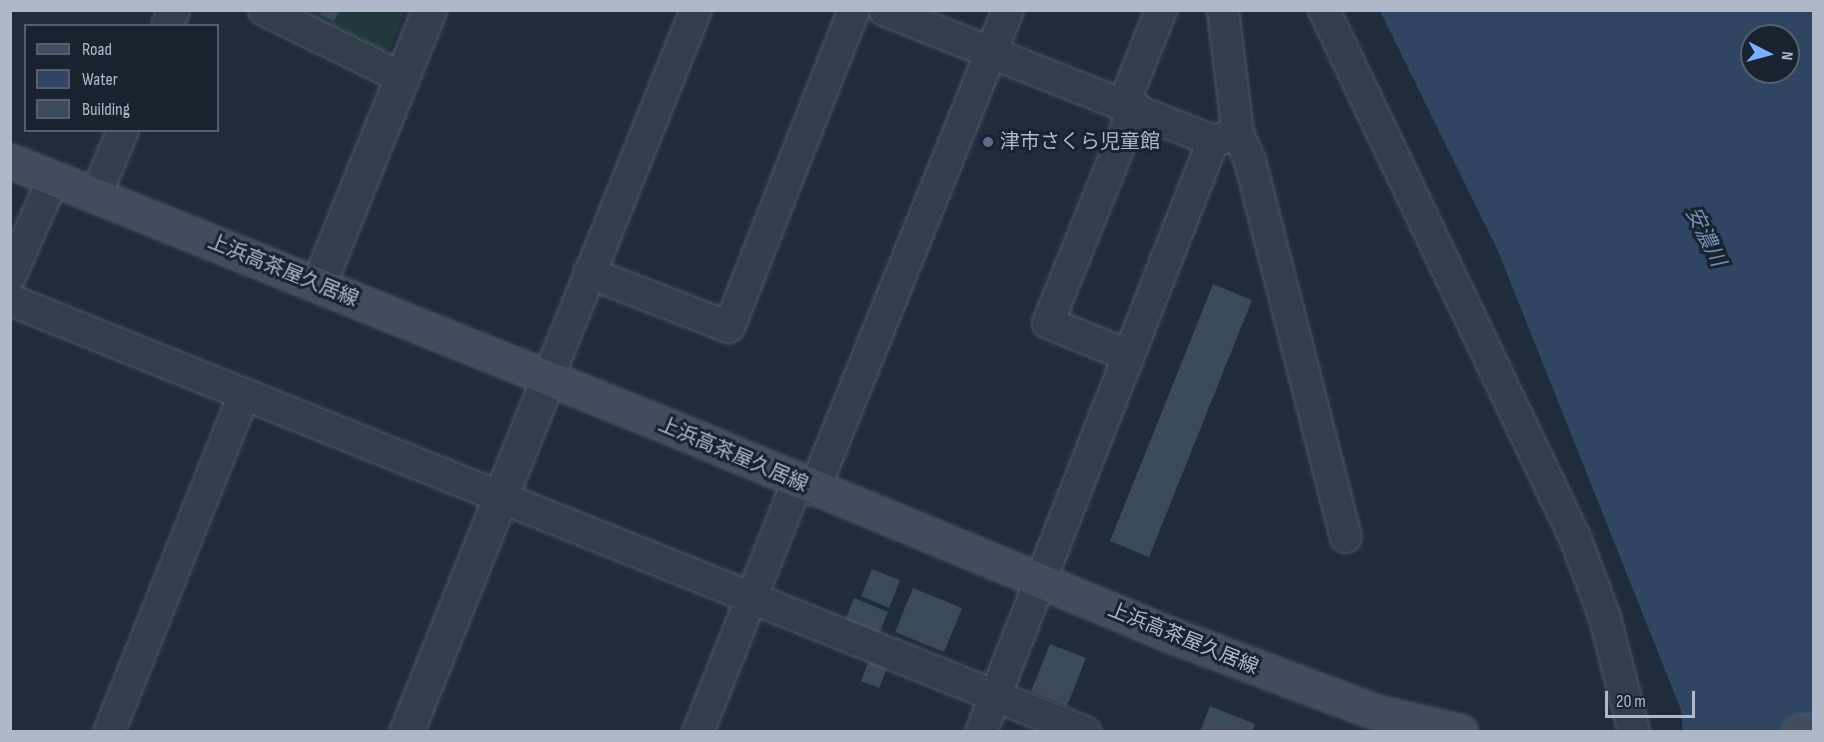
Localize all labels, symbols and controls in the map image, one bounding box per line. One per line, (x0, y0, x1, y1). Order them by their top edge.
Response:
legend (24, 24, 219, 132)
north arrow (1740, 24, 1800, 84)
text: Road (82, 39, 112, 60)
text: N (1777, 50, 1796, 61)
text: Water (82, 69, 118, 90)
text: Building (82, 99, 130, 120)
place label: 津市さくら児童館 (1000, 130, 1160, 154)
marker: 津市さくら児童館 (981, 135, 995, 149)
water label: 安濃川 (1680, 203, 1730, 271)
street label: 上浜高茶屋久居線 (204, 230, 362, 312)
street label: 上浜高茶屋久居線 (655, 413, 811, 497)
street label: 上浜高茶屋久居線 (1104, 598, 1262, 680)
scale bar (1608, 679, 1698, 717)
text: 20 m (1616, 691, 1646, 712)

